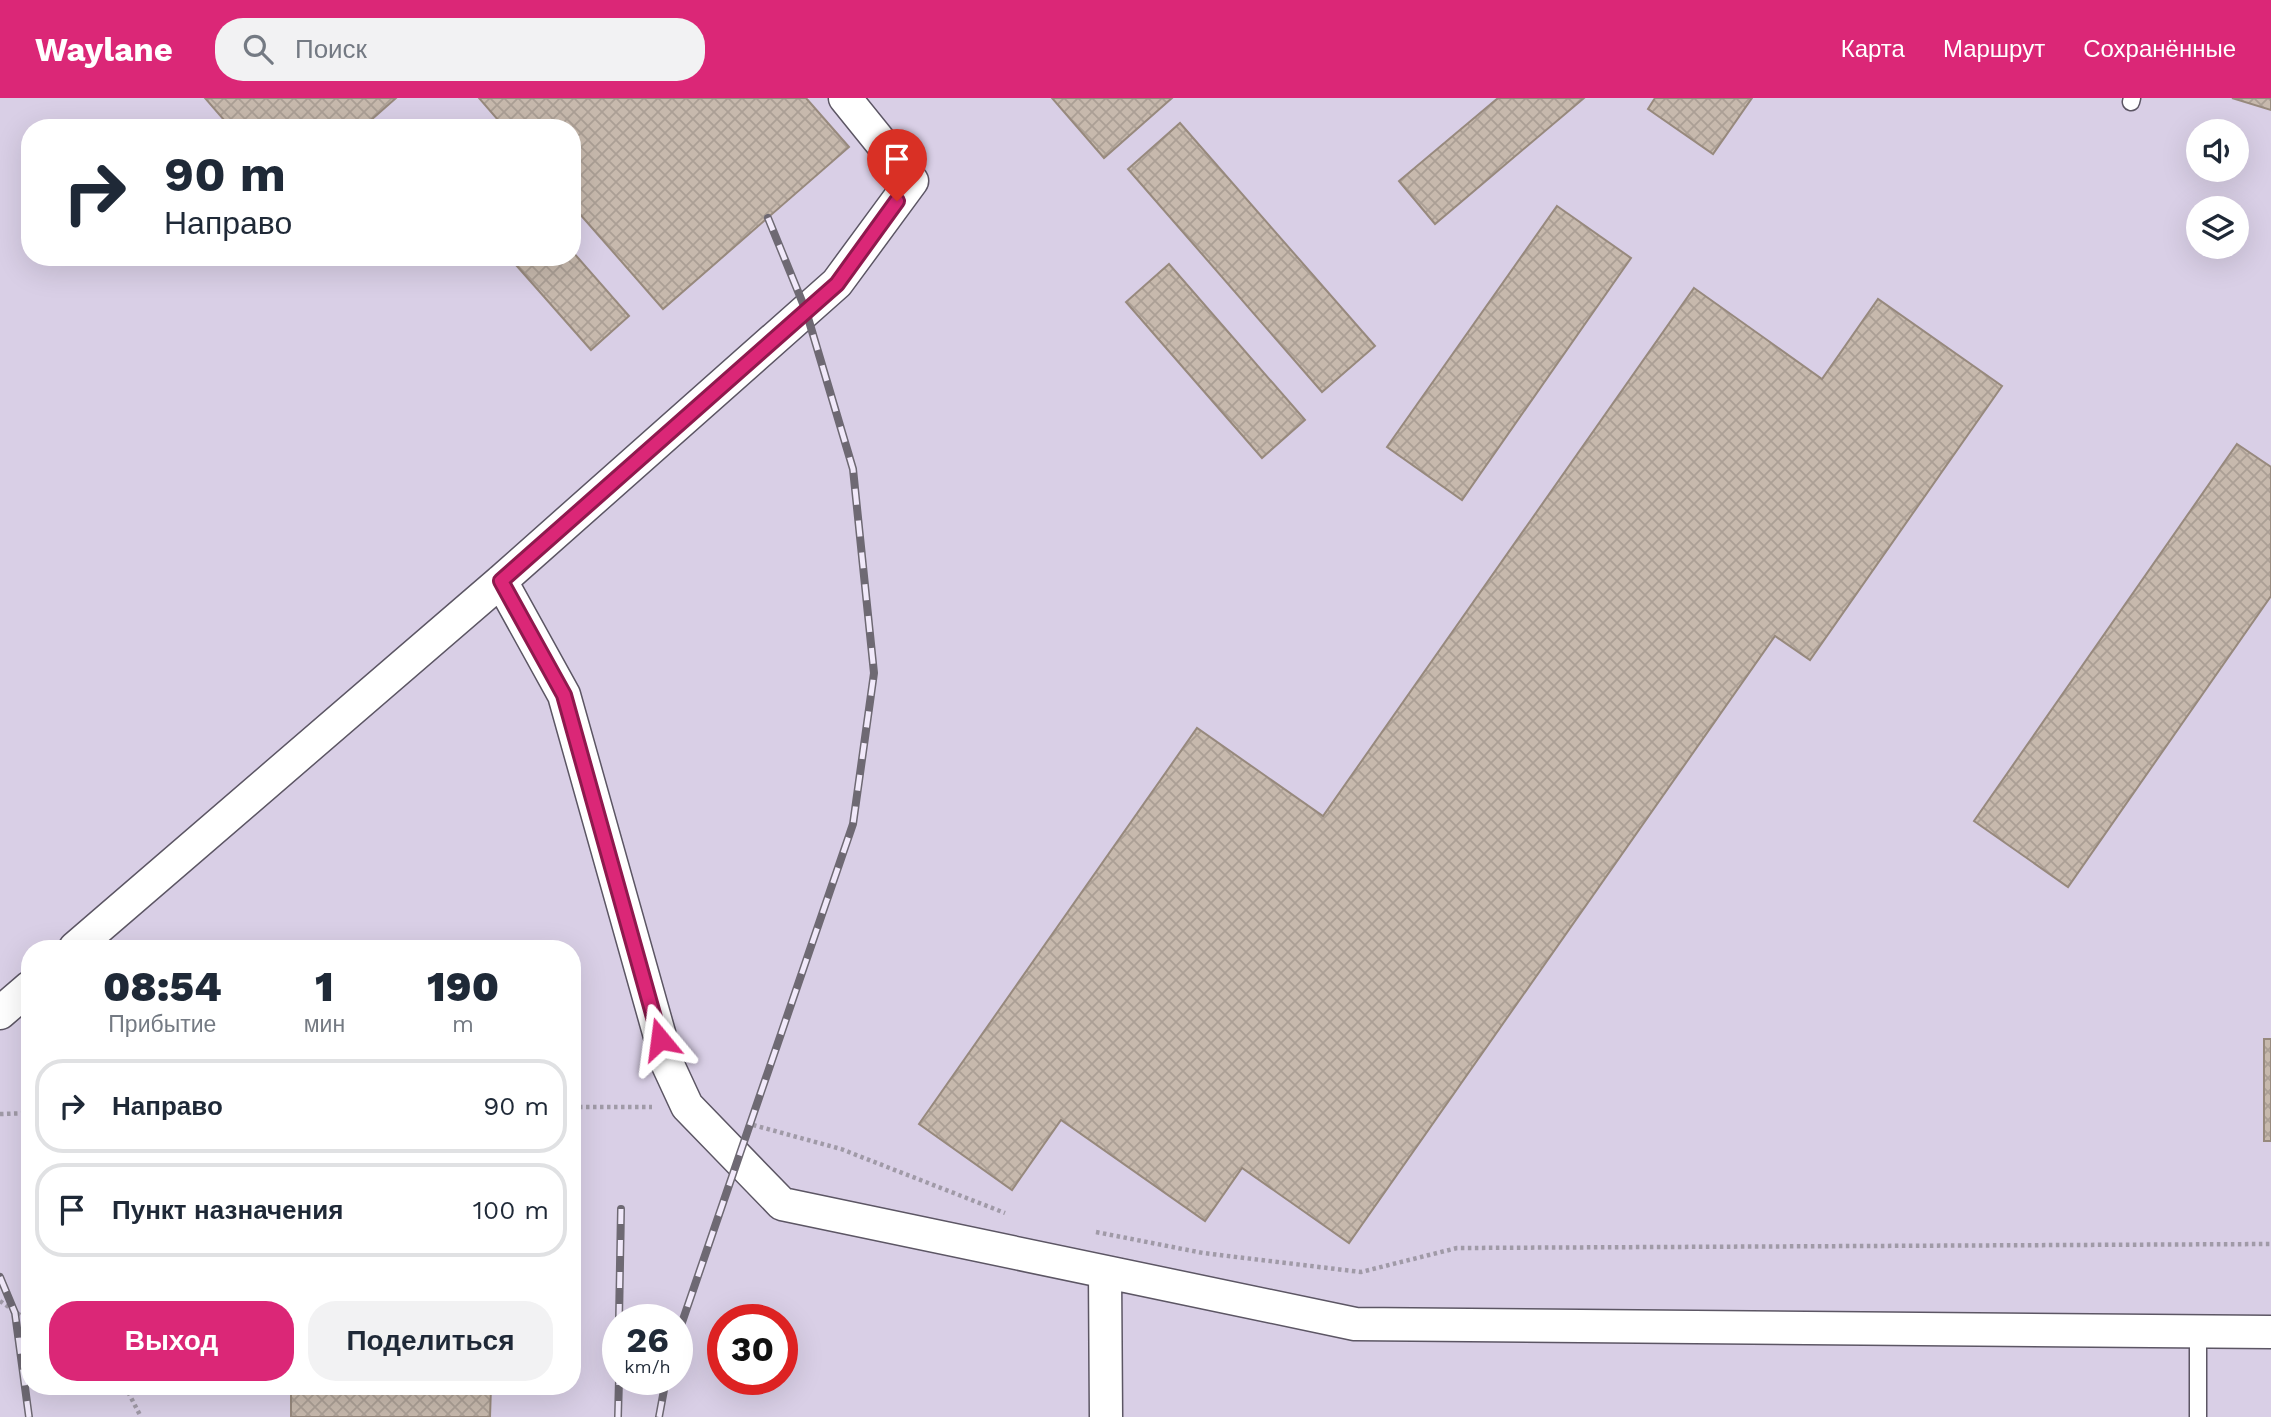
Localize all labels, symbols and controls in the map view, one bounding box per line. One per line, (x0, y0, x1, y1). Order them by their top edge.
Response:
search box (215, 18, 705, 81)
text: Waylane (35, 30, 173, 69)
icon: search (239, 30, 277, 68)
text: Поиск (295, 34, 367, 64)
text: Карта (1841, 35, 1905, 63)
text: Маршрут (1943, 35, 2045, 63)
text: Сохранённые (2083, 35, 2236, 63)
map controls (2186, 119, 2249, 259)
button: sound (2186, 119, 2249, 182)
pin (867, 129, 927, 201)
icon: arrive (878, 140, 916, 178)
text: 90 m (164, 145, 286, 203)
icon: right (49, 147, 140, 238)
button: layers (2186, 196, 2249, 259)
text: Направо (164, 204, 292, 242)
text: 08:54 (103, 962, 222, 1011)
text: 1 (315, 962, 334, 1011)
text: 190 (427, 962, 499, 1011)
position arrow (623, 1002, 697, 1076)
text: Прибытие (108, 1011, 216, 1038)
text: мин (304, 1011, 345, 1038)
text: m (452, 1011, 474, 1038)
icon: right (53, 1087, 91, 1125)
text: Направо (112, 1091, 223, 1121)
text: 90 m (483, 1091, 549, 1121)
icon: arrive (53, 1191, 91, 1229)
text: Пункт назначения (112, 1195, 343, 1225)
text: 100 m (473, 1195, 549, 1225)
button: Выход (49, 1301, 294, 1381)
button: Поделиться (308, 1301, 553, 1381)
speed limit sign: 30 (707, 1304, 798, 1395)
text: 26 (626, 1319, 669, 1361)
text: km/h (624, 1356, 671, 1377)

